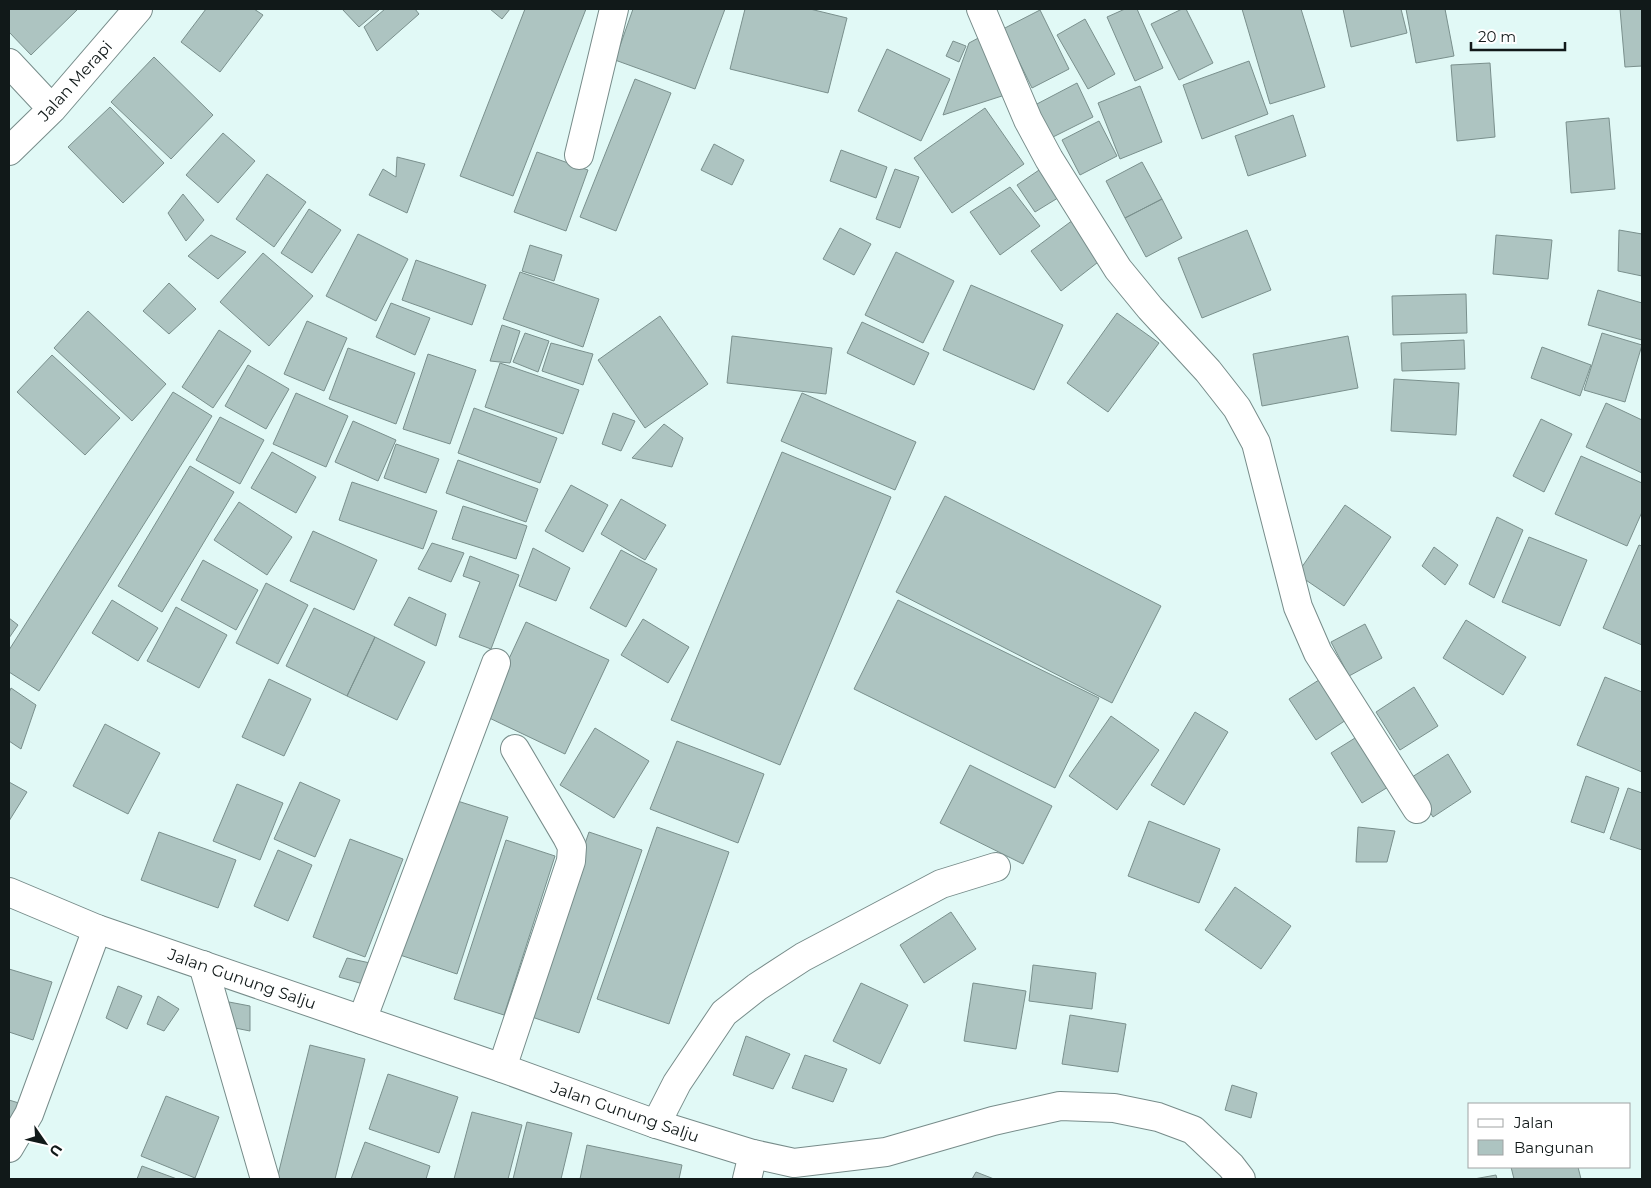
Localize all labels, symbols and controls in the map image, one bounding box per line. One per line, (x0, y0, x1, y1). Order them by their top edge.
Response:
scale bar (1471, 20, 1565, 52)
text: 20 m (1478, 27, 1516, 46)
street label: Jalan Merapi (33, 37, 116, 126)
street label: Jalan Gunung Salju (164, 944, 319, 1013)
street label: Jalan Gunung Salju (547, 1077, 702, 1146)
legend (1468, 1103, 1631, 1168)
text: Jalan (1513, 1113, 1553, 1132)
north arrow (20, 1118, 70, 1168)
text: Bangunan (1514, 1138, 1594, 1157)
text: U (45, 1141, 66, 1160)

